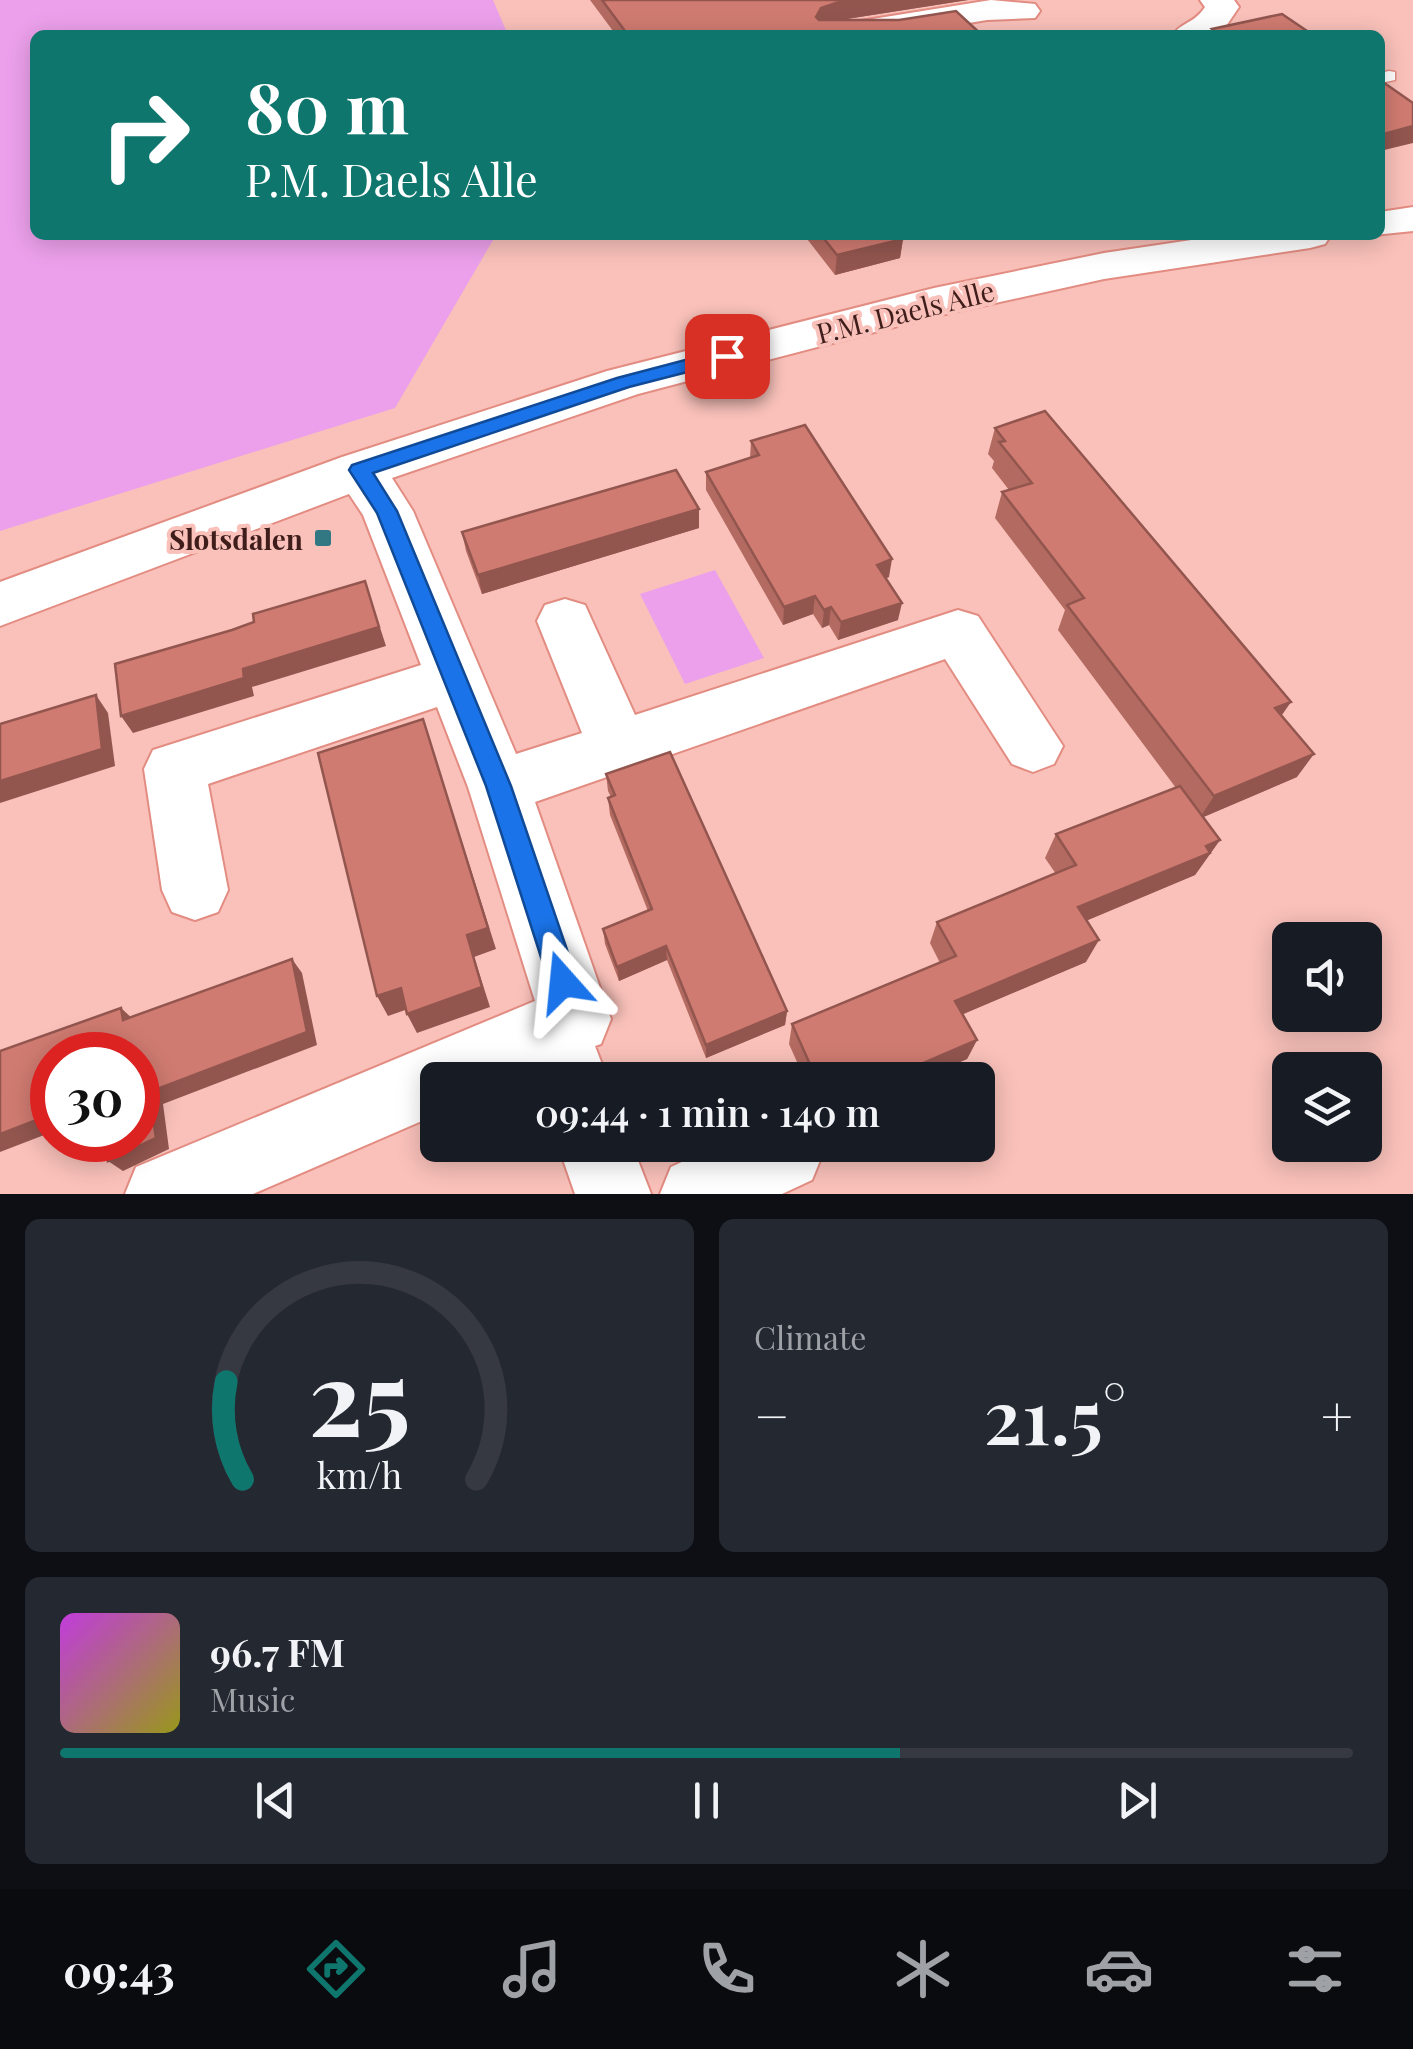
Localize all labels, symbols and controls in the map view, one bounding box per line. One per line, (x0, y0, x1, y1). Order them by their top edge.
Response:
text: 80 m (245, 58, 409, 152)
icon: right (80, 70, 210, 200)
text: P.M. Daels Alle (245, 148, 538, 208)
street label: P.M. Daels Alle (812, 271, 998, 351)
pin (685, 314, 770, 399)
icon: arrive (700, 329, 755, 384)
place label: Slotsdalen (169, 520, 303, 557)
marker: Slotsdalen (312, 527, 334, 549)
map controls (1272, 922, 1382, 1162)
button: sound (1272, 922, 1382, 1032)
position arrow (511, 930, 615, 1034)
speed limit sign: 30 (30, 1032, 160, 1162)
button: layers (1272, 1052, 1382, 1162)
text: 09:44 · 1 min · 140 m (535, 1086, 880, 1137)
text: Climate (754, 1315, 866, 1358)
text: 25 (308, 1324, 411, 1463)
text: 21.5° (984, 1364, 1126, 1464)
text: − (754, 1377, 790, 1451)
text: + (1321, 1377, 1353, 1451)
text: km/h (317, 1450, 402, 1498)
text: 96.7 FM (210, 1626, 345, 1677)
text: Music (210, 1677, 295, 1720)
icon: previous (248, 1773, 303, 1828)
icon: pause (679, 1773, 734, 1828)
icon: next (1110, 1773, 1165, 1828)
icon: directions (301, 1934, 371, 2004)
icon: music (497, 1934, 567, 2004)
icon: phone (692, 1934, 762, 2004)
icon: climate (888, 1934, 958, 2004)
icon: car (1084, 1934, 1154, 2004)
icon: filters (1280, 1934, 1350, 2004)
text: 09:43 (63, 1939, 175, 1999)

